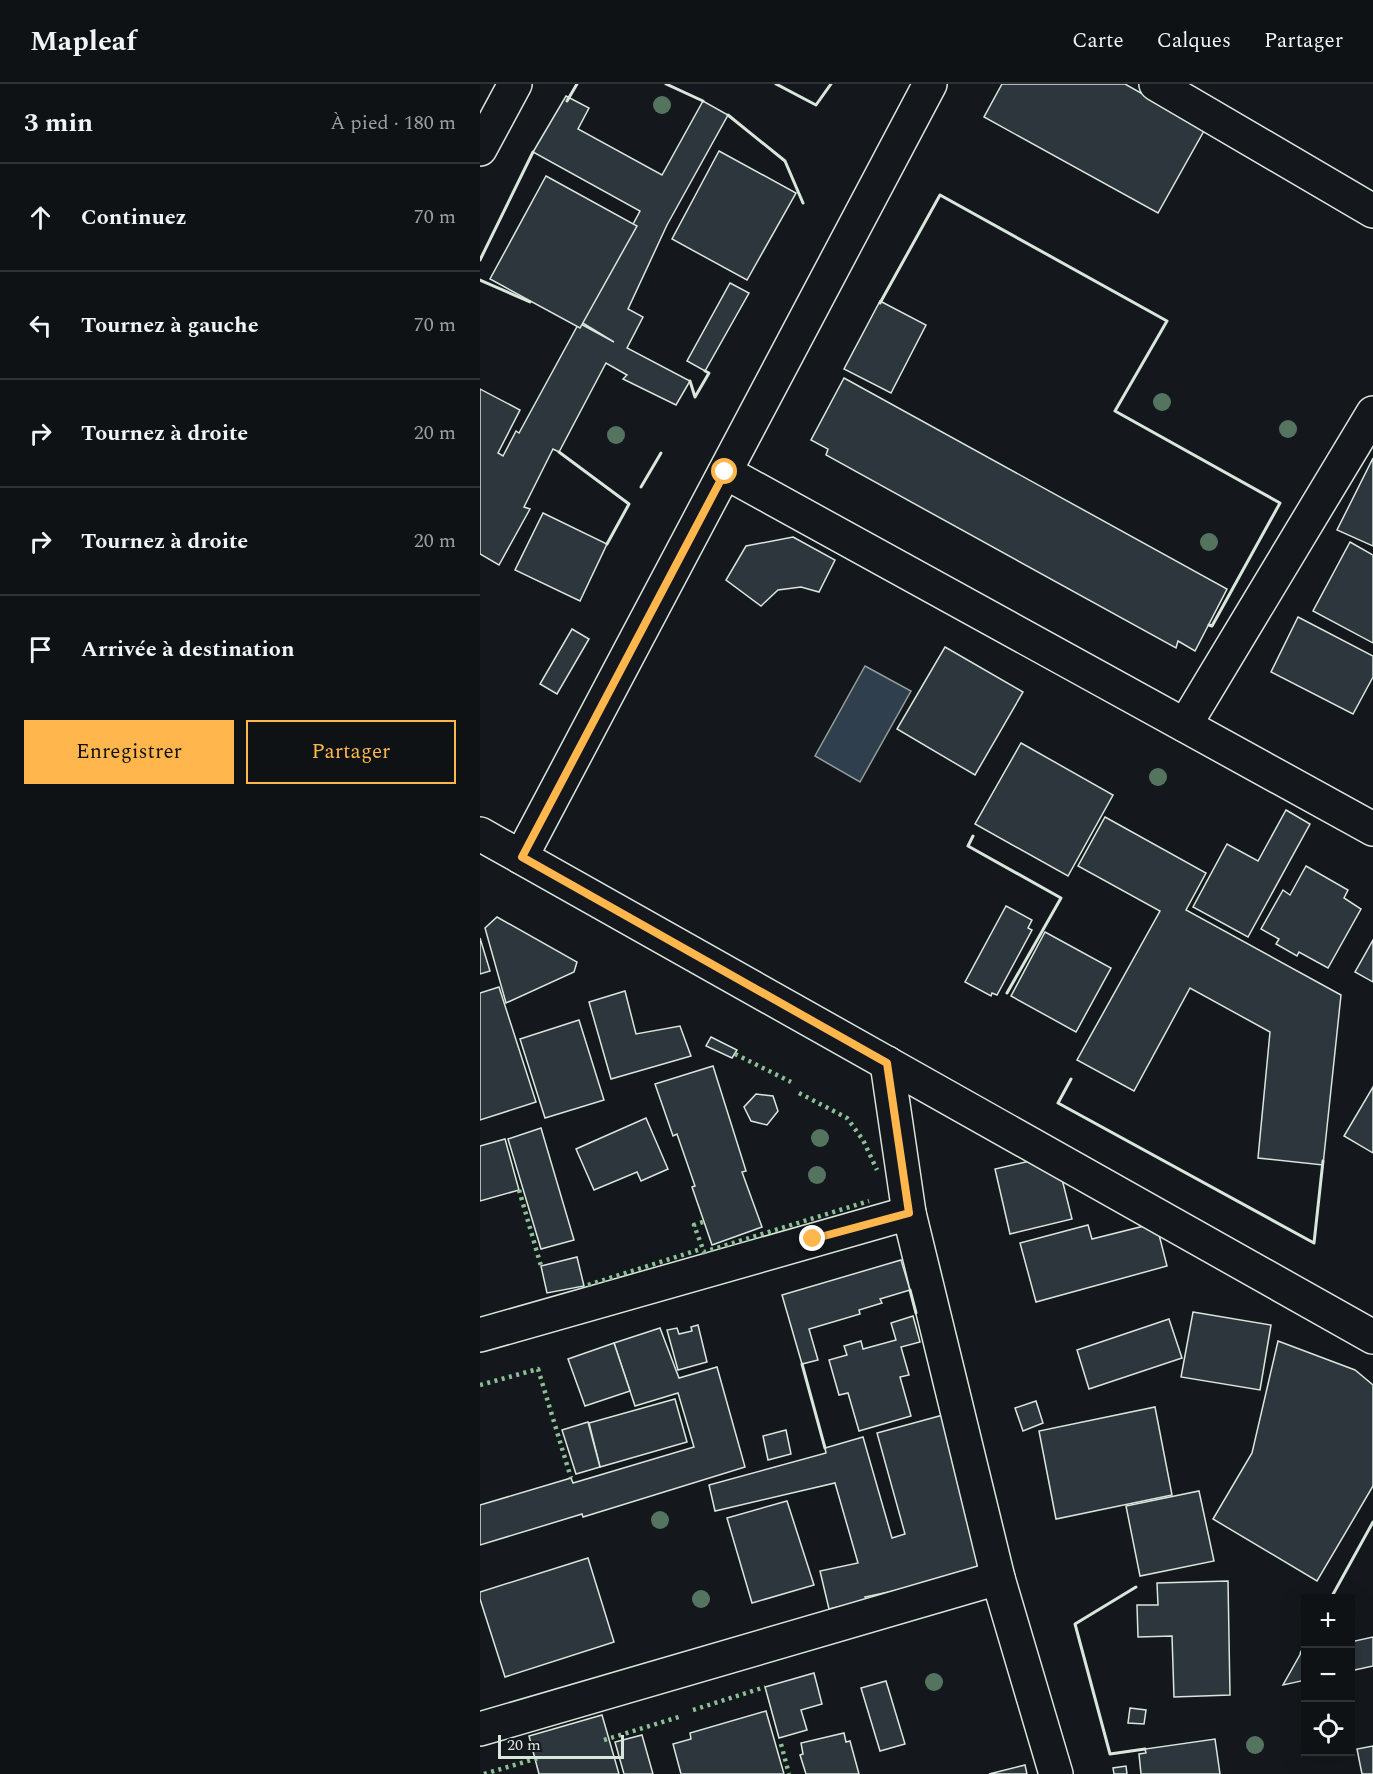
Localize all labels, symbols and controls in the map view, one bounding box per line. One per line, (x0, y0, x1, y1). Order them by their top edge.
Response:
text: Mapleaf (30, 20, 137, 63)
text: Carte (1072, 25, 1124, 57)
text: Calques (1157, 25, 1231, 57)
text: Partager (1264, 25, 1343, 57)
text: 3 min (24, 103, 93, 143)
text: À pied · 180 m (330, 108, 456, 138)
icon: ahead (24, 201, 57, 234)
text: Continuez (81, 201, 187, 234)
text: 70 m (414, 202, 456, 232)
icon: left (24, 309, 57, 342)
text: Tournez à gauche (81, 309, 259, 342)
text: 70 m (414, 310, 456, 340)
icon: right (24, 417, 57, 450)
text: Tournez à droite (81, 417, 248, 450)
text: 20 m (414, 418, 456, 448)
route start (711, 458, 737, 484)
icon: right (24, 525, 57, 558)
text: Tournez à droite (81, 525, 248, 558)
text: 20 m (414, 526, 456, 556)
icon: arrive (24, 633, 57, 666)
text: Arrivée à destination (81, 633, 295, 666)
button: Enregistrer (24, 720, 234, 784)
button: Partager (246, 720, 456, 784)
route end (799, 1225, 825, 1251)
map controls (1301, 1594, 1355, 1756)
button: + (1301, 1594, 1355, 1648)
button: − (1301, 1648, 1355, 1702)
button: locate (1301, 1702, 1355, 1756)
scale bar (498, 1732, 624, 1760)
text: 20 m (507, 1733, 541, 1757)

